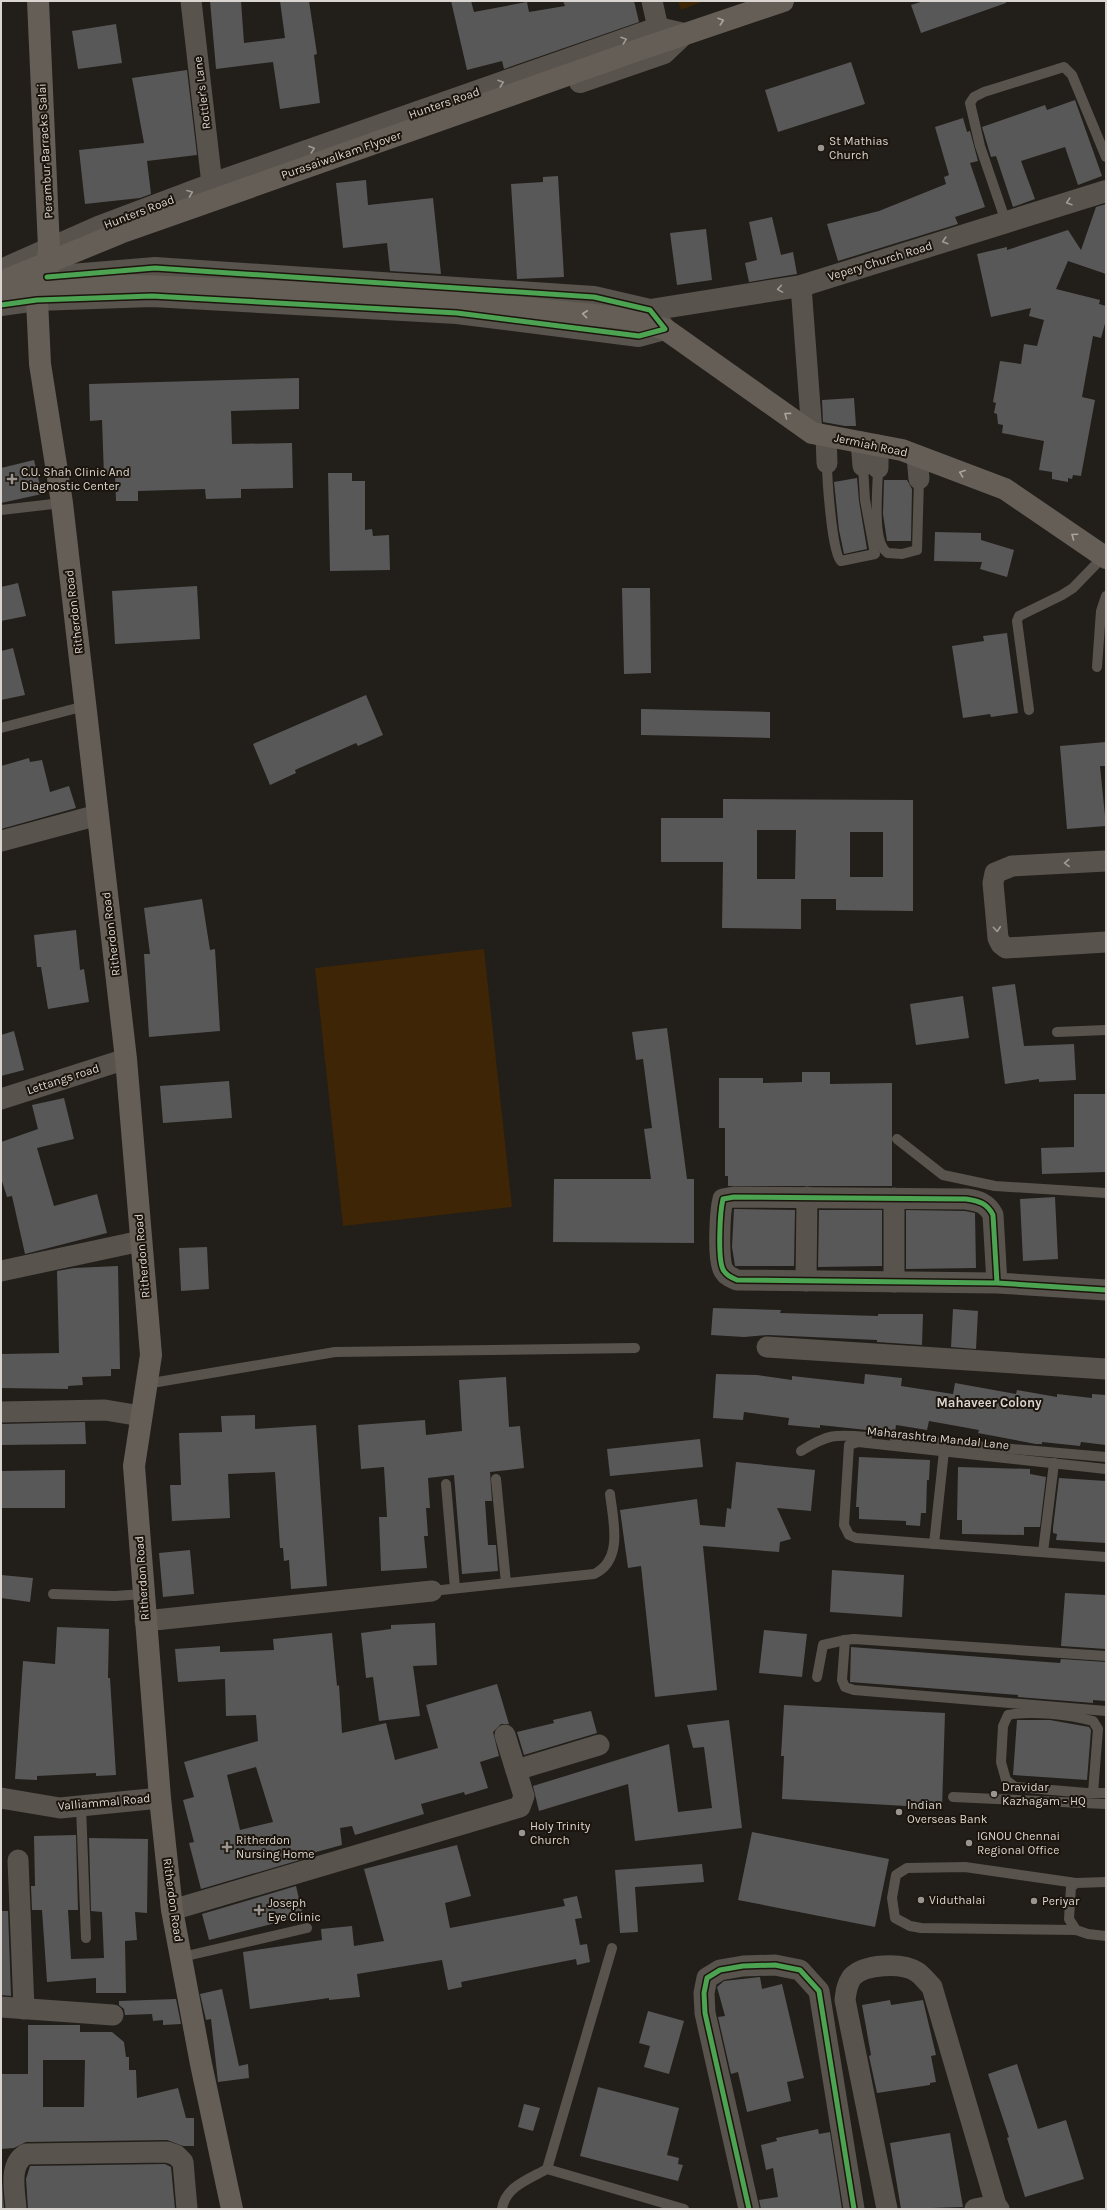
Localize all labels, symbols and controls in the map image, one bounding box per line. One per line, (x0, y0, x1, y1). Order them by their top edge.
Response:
one-way arrow (718, 18, 725, 26)
one-way arrow (620, 37, 627, 45)
street label: Rottler's Lane (191, 56, 213, 130)
one-way arrow (497, 80, 504, 88)
street label: Perambur Barracks Salai (34, 83, 56, 219)
street label: Hunters Road (407, 84, 481, 122)
street label: Purasaiwalkam Flyover (279, 128, 403, 182)
place label: St Mathias Church (829, 134, 889, 162)
marker: St Mathias Church (816, 143, 826, 153)
one-way arrow (309, 145, 316, 154)
one-way arrow (186, 189, 193, 197)
street label: Hunters Road (102, 192, 176, 232)
one-way arrow (1065, 198, 1072, 206)
one-way arrow (941, 236, 948, 245)
street label: Vepery Church Road (826, 238, 934, 284)
one-way arrow (777, 284, 783, 293)
one-way arrow (582, 310, 588, 319)
one-way arrow (784, 413, 791, 420)
street label: Jermiah Road (833, 430, 909, 460)
place label: C.U. Shah Clinic And Diagnostic Center (21, 465, 130, 493)
one-way arrow (958, 469, 965, 477)
marker: C.U. Shah Clinic And Diagnostic Center (6, 473, 18, 485)
one-way arrow (1071, 533, 1078, 541)
street label: Ritherdon Road (62, 569, 86, 655)
one-way arrow (1064, 859, 1070, 868)
street label: Ritherdon Road (99, 891, 123, 977)
one-way arrow (993, 926, 1002, 932)
street label: Lettangs road (25, 1061, 101, 1097)
street label: Ritherdon Road (131, 1213, 153, 1299)
district label: Mahaveer Colony (936, 1395, 1042, 1410)
street label: Maharashtra Mandal Lane (866, 1424, 1010, 1452)
street label: Ritherdon Road (132, 1535, 152, 1621)
place label: Dravidar Kazhagam - HQ (1002, 1780, 1086, 1808)
marker: Dravidar Kazhagam - HQ (989, 1789, 999, 1799)
street label: Valliammal Road (57, 1791, 151, 1813)
place label: Indian Overseas Bank (907, 1798, 988, 1826)
marker: Indian Overseas Bank (894, 1807, 904, 1817)
place label: Holy Trinity Church (530, 1819, 591, 1847)
marker: Holy Trinity Church (517, 1828, 527, 1838)
place label: IGNOU Chennai Regional Office (977, 1829, 1060, 1857)
place label: Ritherdon Nursing Home (236, 1833, 315, 1861)
marker: IGNOU Chennai Regional Office (964, 1838, 974, 1848)
marker: Ritherdon Nursing Home (221, 1841, 233, 1853)
street label: Ritherdon Road (160, 1857, 186, 1943)
place label: Viduthalai (929, 1893, 986, 1907)
place label: Periyar (1042, 1894, 1080, 1908)
marker: Viduthalai (916, 1895, 926, 1905)
place label: Joseph Eye Clinic (268, 1896, 321, 1924)
marker: Periyar (1029, 1896, 1039, 1906)
marker: Joseph Eye Clinic (253, 1904, 265, 1916)

